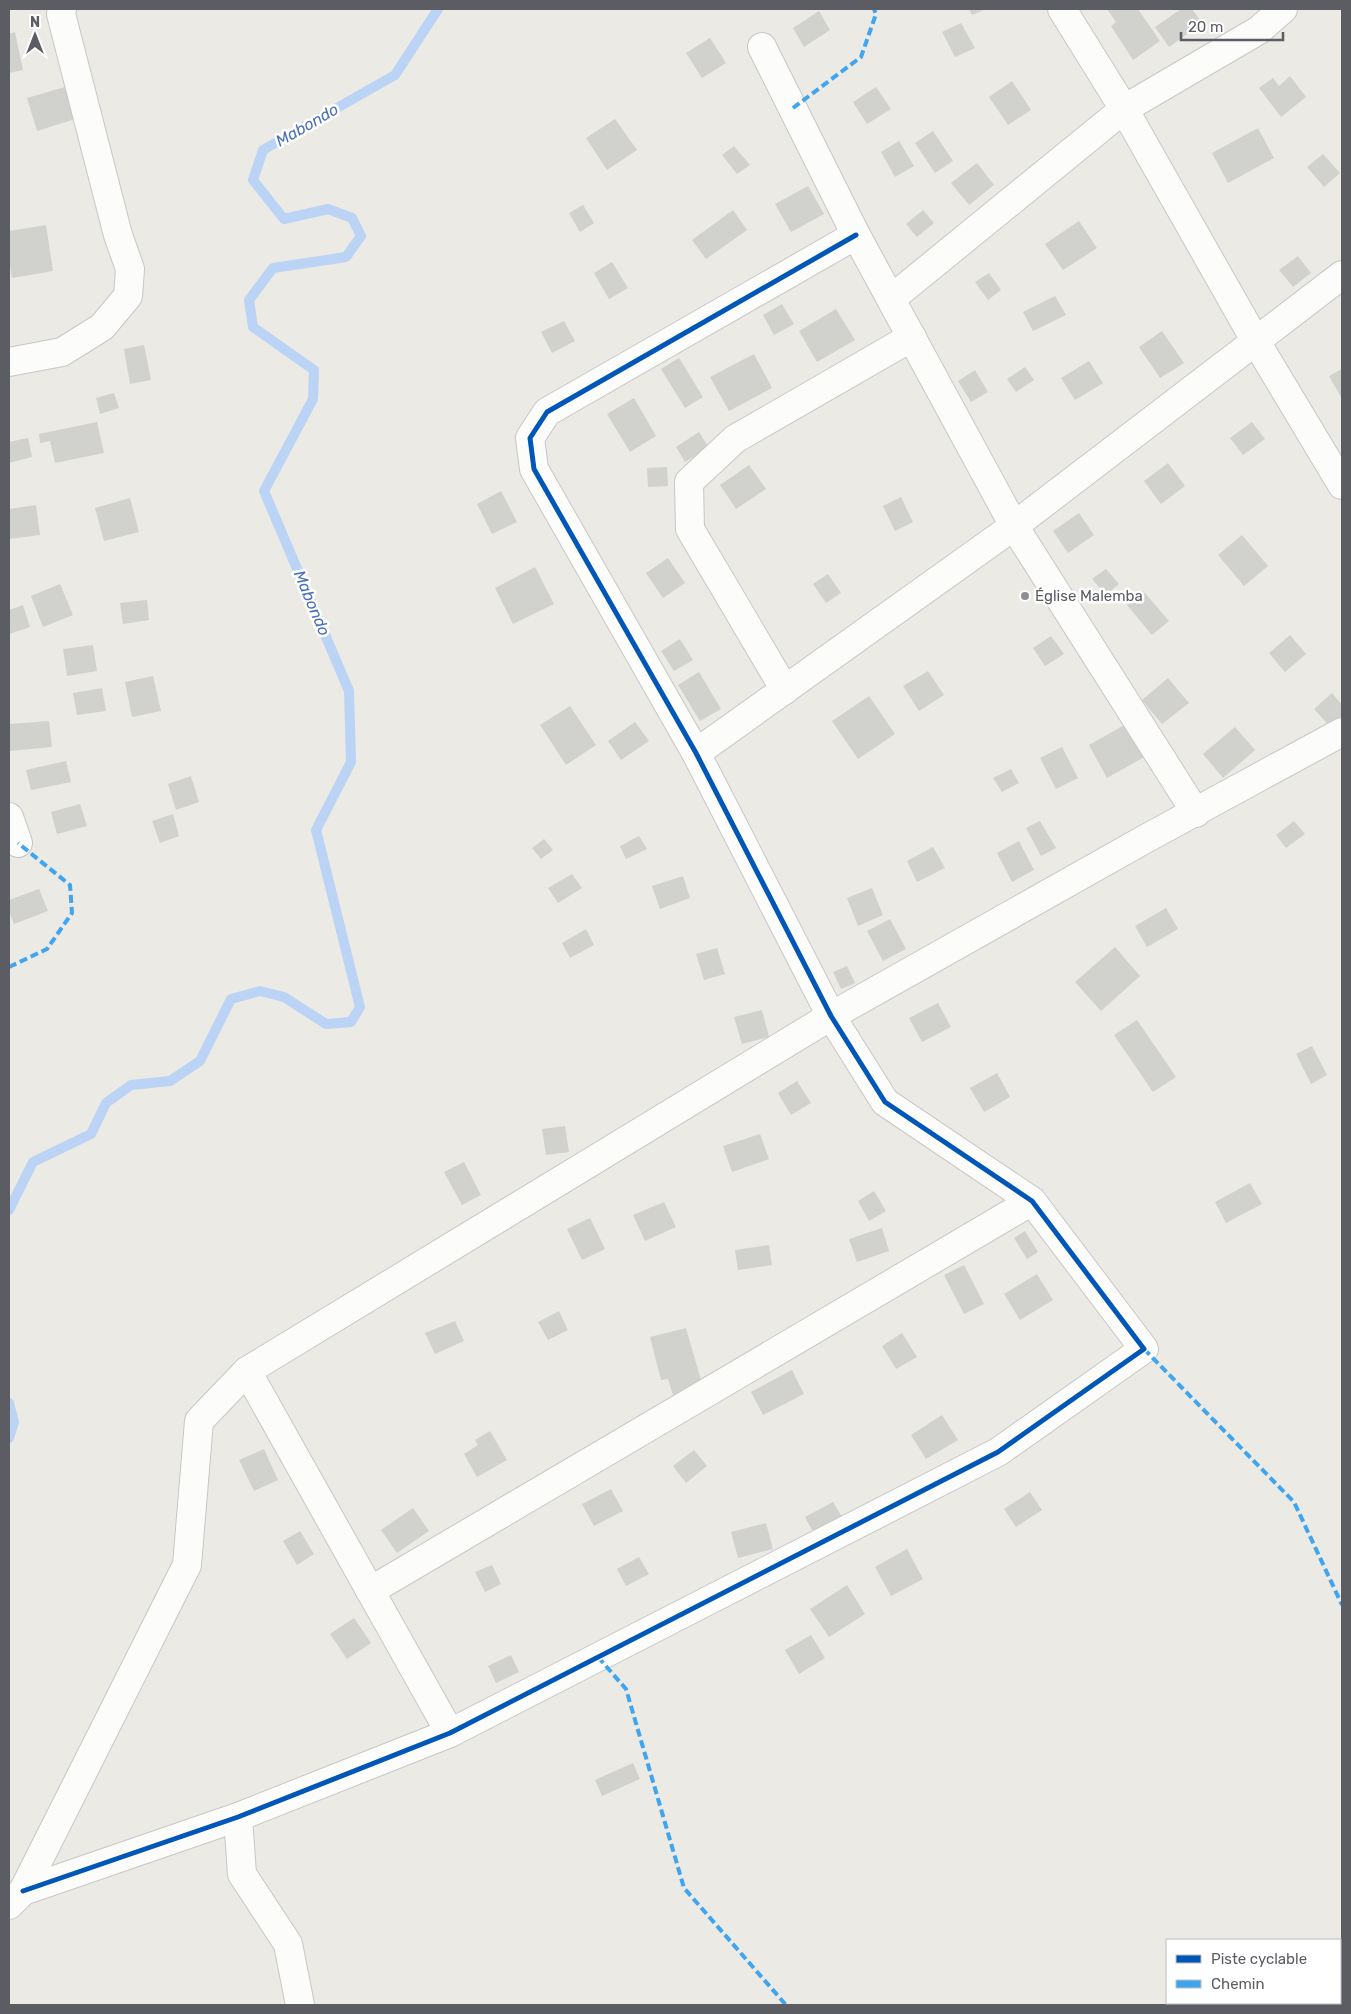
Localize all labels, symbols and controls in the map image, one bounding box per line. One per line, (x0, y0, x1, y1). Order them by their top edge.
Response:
north arrow (10, 10, 60, 60)
scale bar (1181, 10, 1284, 42)
text: N (30, 14, 40, 31)
text: 20 m (1188, 18, 1223, 36)
water label: Mabondo (272, 99, 342, 151)
water label: Mabondo (290, 567, 334, 639)
place label: Église Malemba (1035, 587, 1143, 605)
marker: Église Malemba (1019, 590, 1031, 602)
legend (1166, 1939, 1341, 2004)
text: Piste cyclable (1211, 1950, 1307, 1968)
text: Chemin (1211, 1975, 1265, 1993)

